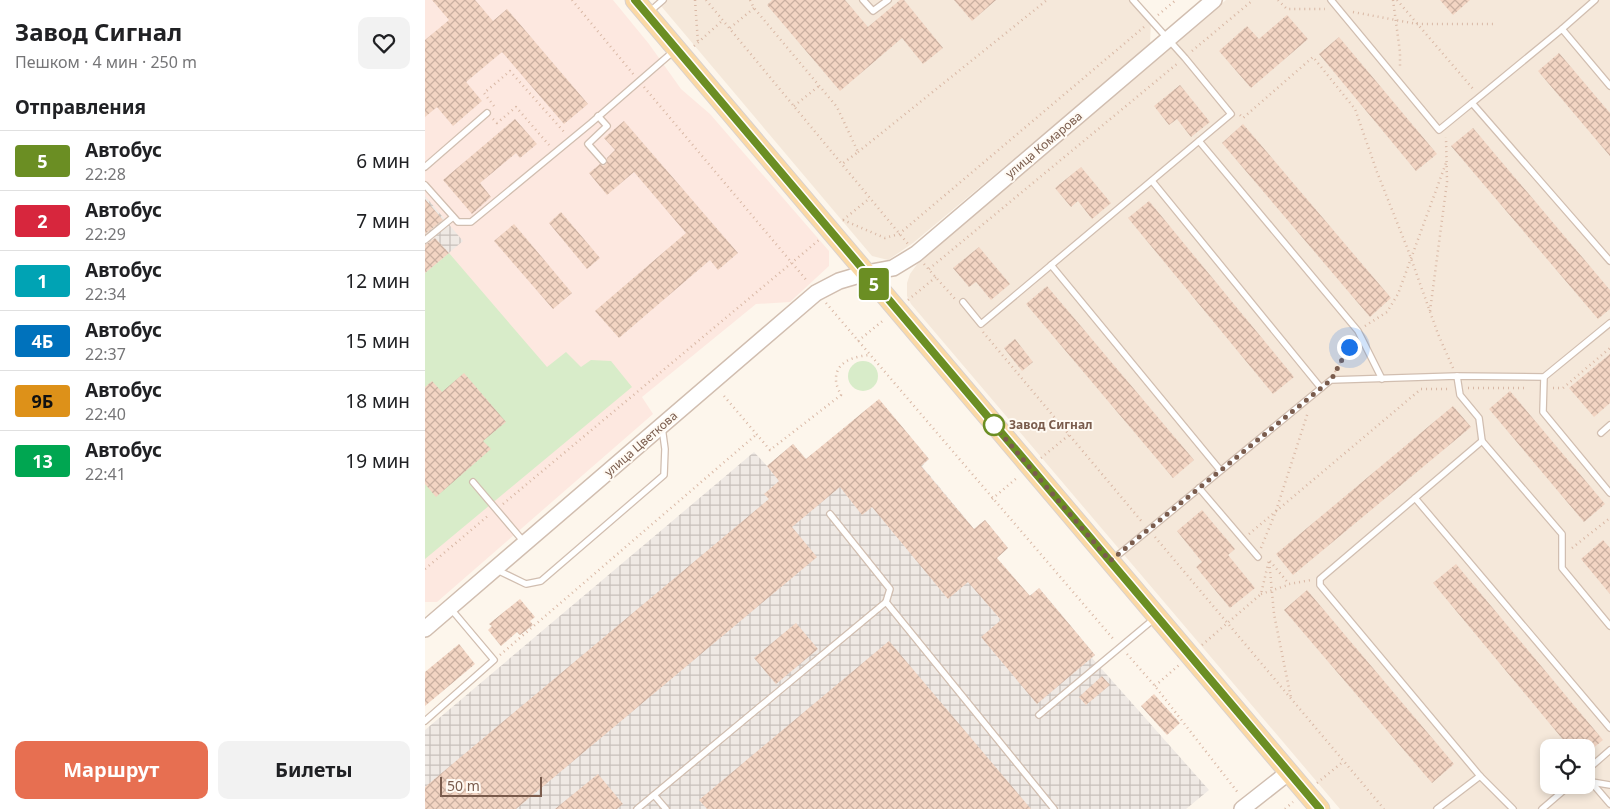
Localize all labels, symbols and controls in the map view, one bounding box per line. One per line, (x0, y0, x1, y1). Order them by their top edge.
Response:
text: Завод Сигнал (15, 15, 182, 48)
button: heart (358, 17, 410, 69)
text: Пешком · 4 мин · 250 m (15, 51, 197, 73)
text: Отправления (15, 94, 146, 120)
street label: улица Комарова (1002, 107, 1086, 182)
text: Автобус (85, 137, 162, 163)
text: 6 мин (356, 148, 410, 174)
text: 5 (37, 149, 48, 173)
text: 22:28 (85, 163, 126, 185)
text: Автобус (85, 197, 162, 223)
text: 7 мин (356, 208, 410, 234)
text: 2 (37, 209, 48, 233)
text: 22:29 (85, 223, 126, 245)
text: Автобус (85, 257, 162, 283)
text: 12 мин (345, 268, 410, 294)
line badge: 5 (858, 268, 890, 300)
text: 1 (37, 269, 48, 293)
text: 5 (869, 272, 879, 296)
text: 22:34 (85, 283, 126, 305)
text: Автобус (85, 317, 162, 343)
text: 15 мин (345, 328, 410, 354)
text: 4Б (32, 329, 53, 353)
your location (1337, 335, 1362, 360)
text: 22:37 (85, 343, 126, 365)
text: Автобус (85, 377, 162, 403)
text: 18 мин (345, 388, 410, 414)
text: 9Б (32, 389, 53, 413)
text: 22:40 (85, 403, 126, 425)
street label: улица Цветкова (601, 407, 681, 480)
marker: Завод Сигнал (983, 414, 1005, 436)
place label: Завод Сигнал (1009, 416, 1093, 433)
text: Автобус (85, 437, 162, 463)
text: 19 мин (345, 448, 410, 474)
text: 13 (32, 449, 53, 473)
text: 22:41 (85, 463, 126, 485)
map controls (1540, 739, 1595, 794)
button: locate (1540, 739, 1595, 794)
button: Маршрут (15, 741, 208, 799)
button: Билеты (218, 741, 410, 799)
scale bar (440, 774, 543, 797)
text: 50 m (447, 776, 480, 795)

